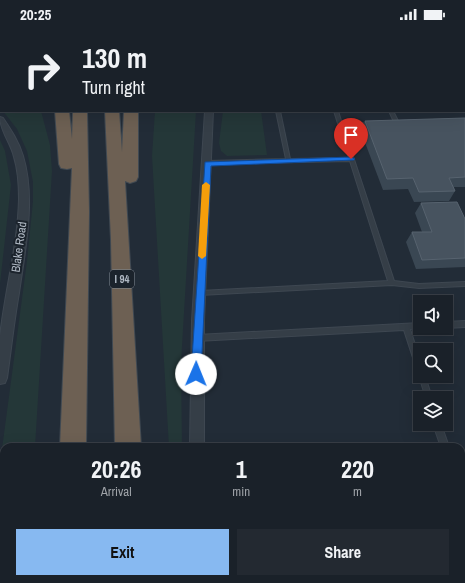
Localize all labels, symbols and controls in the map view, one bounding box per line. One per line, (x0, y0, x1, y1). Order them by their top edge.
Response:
text: 20:25 (20, 4, 51, 25)
text: 130 m (82, 39, 147, 77)
icon: right (16, 44, 68, 96)
text: Turn right (82, 75, 145, 100)
pin (334, 118, 368, 159)
icon: arrive (340, 124, 362, 146)
street label: Blake Road (8, 221, 30, 273)
road number: I 94 (110, 270, 134, 288)
map controls (413, 295, 453, 431)
button: sound (413, 295, 453, 335)
button: search (413, 343, 453, 383)
position arrow (175, 353, 217, 395)
button: layers (413, 391, 453, 431)
text: 20:26 (91, 453, 141, 485)
text: 1 (236, 453, 247, 485)
text: 220 (341, 453, 374, 485)
text: Arrival (101, 483, 132, 500)
text: min (232, 483, 250, 500)
text: m (353, 483, 362, 500)
button: Exit (16, 529, 229, 575)
button: Share (237, 529, 449, 575)

